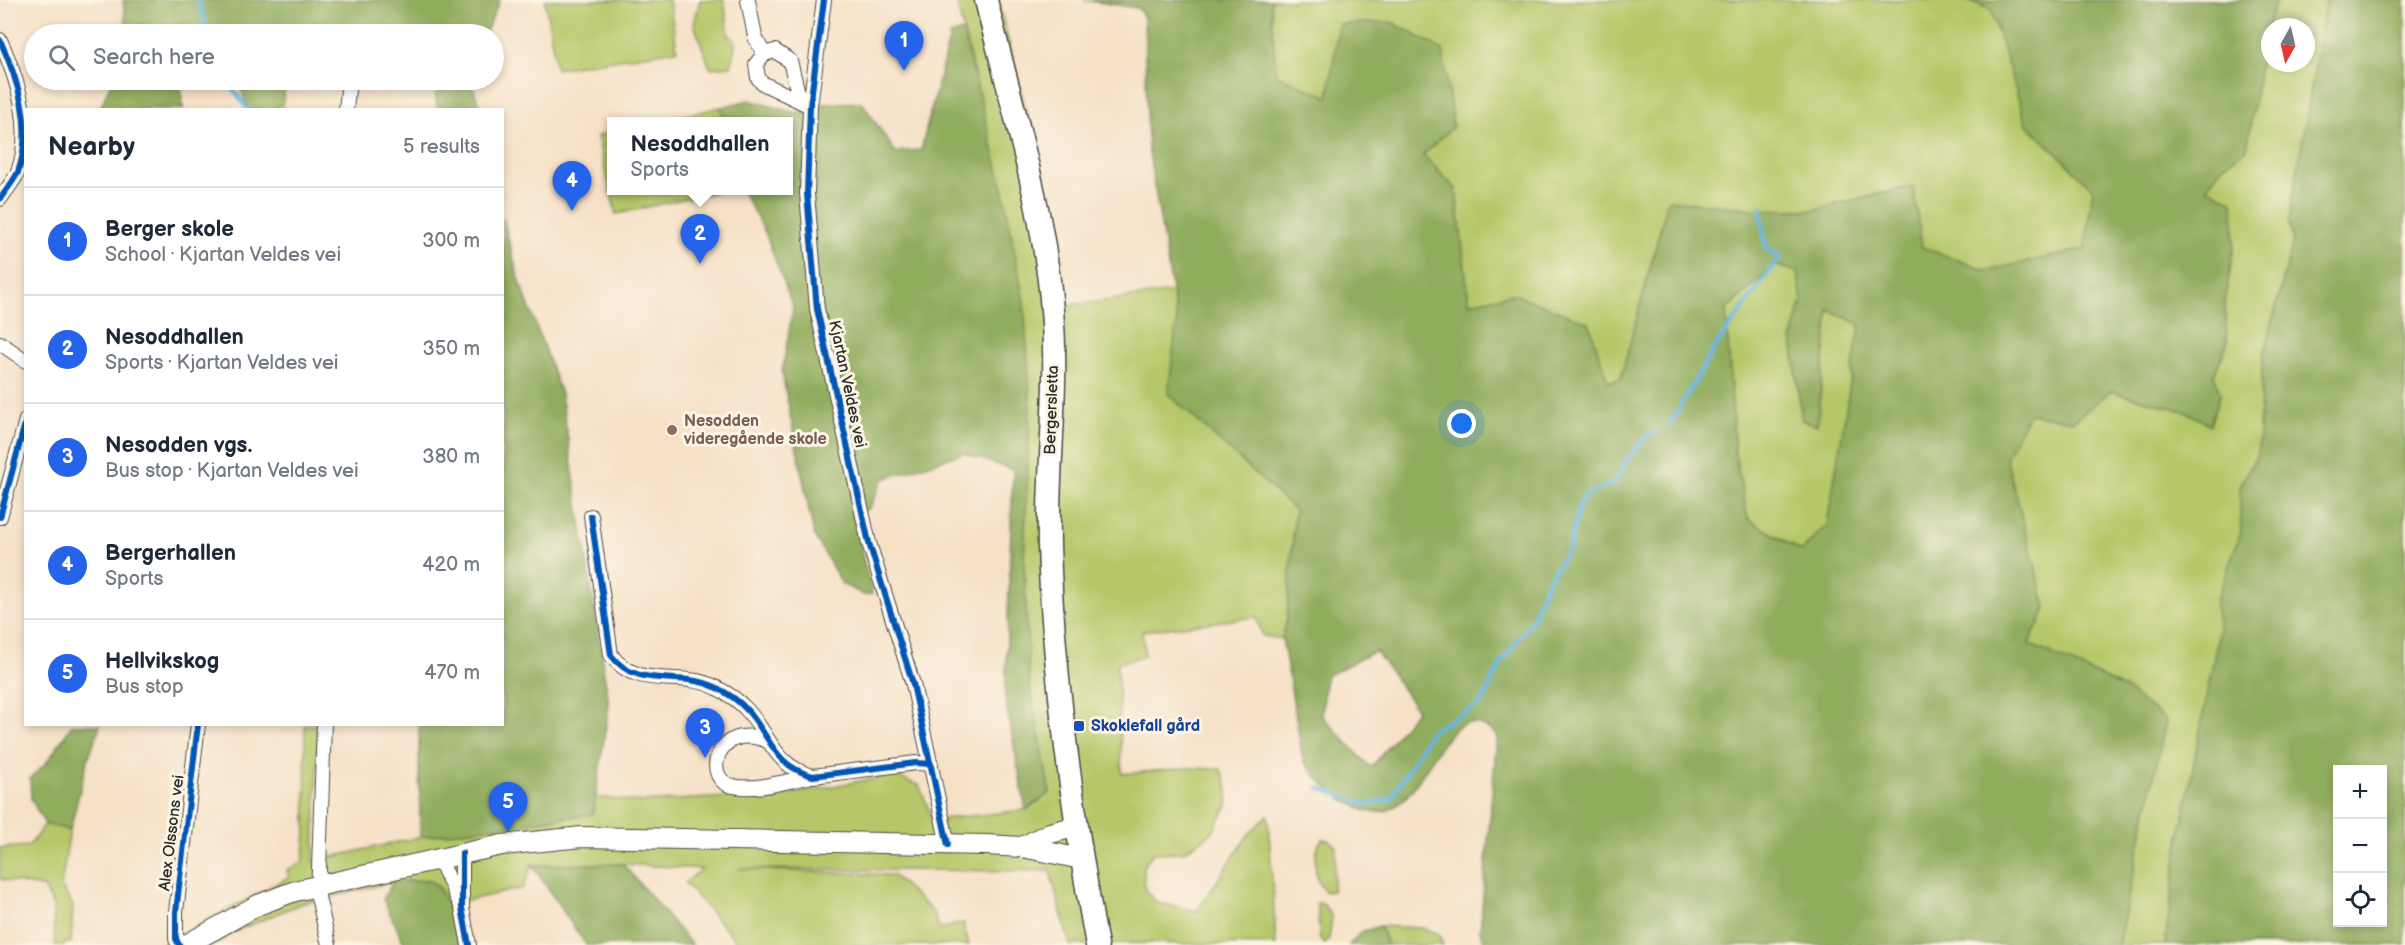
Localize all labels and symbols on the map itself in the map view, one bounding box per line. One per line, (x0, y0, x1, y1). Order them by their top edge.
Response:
north arrow (2261, 18, 2315, 72)
pin: 1 (884, 22, 924, 71)
pin: 4 (552, 162, 592, 211)
pin: 2 (680, 214, 720, 264)
street label: Kjartan Veldes vei (824, 319, 870, 449)
street label: Bergersletta (1041, 365, 1063, 455)
your location (1447, 409, 1476, 438)
place label: Nesodden videregående skole (683, 412, 827, 449)
marker: Nesodden videregående skole (665, 423, 679, 437)
pin: 3 (686, 708, 724, 758)
place label: Skoklefall gård (1091, 716, 1200, 736)
marker: Skoklefall gård (1072, 719, 1086, 733)
street label: Alex Olssons vei (155, 774, 189, 892)
pin: 5 (488, 782, 528, 832)

